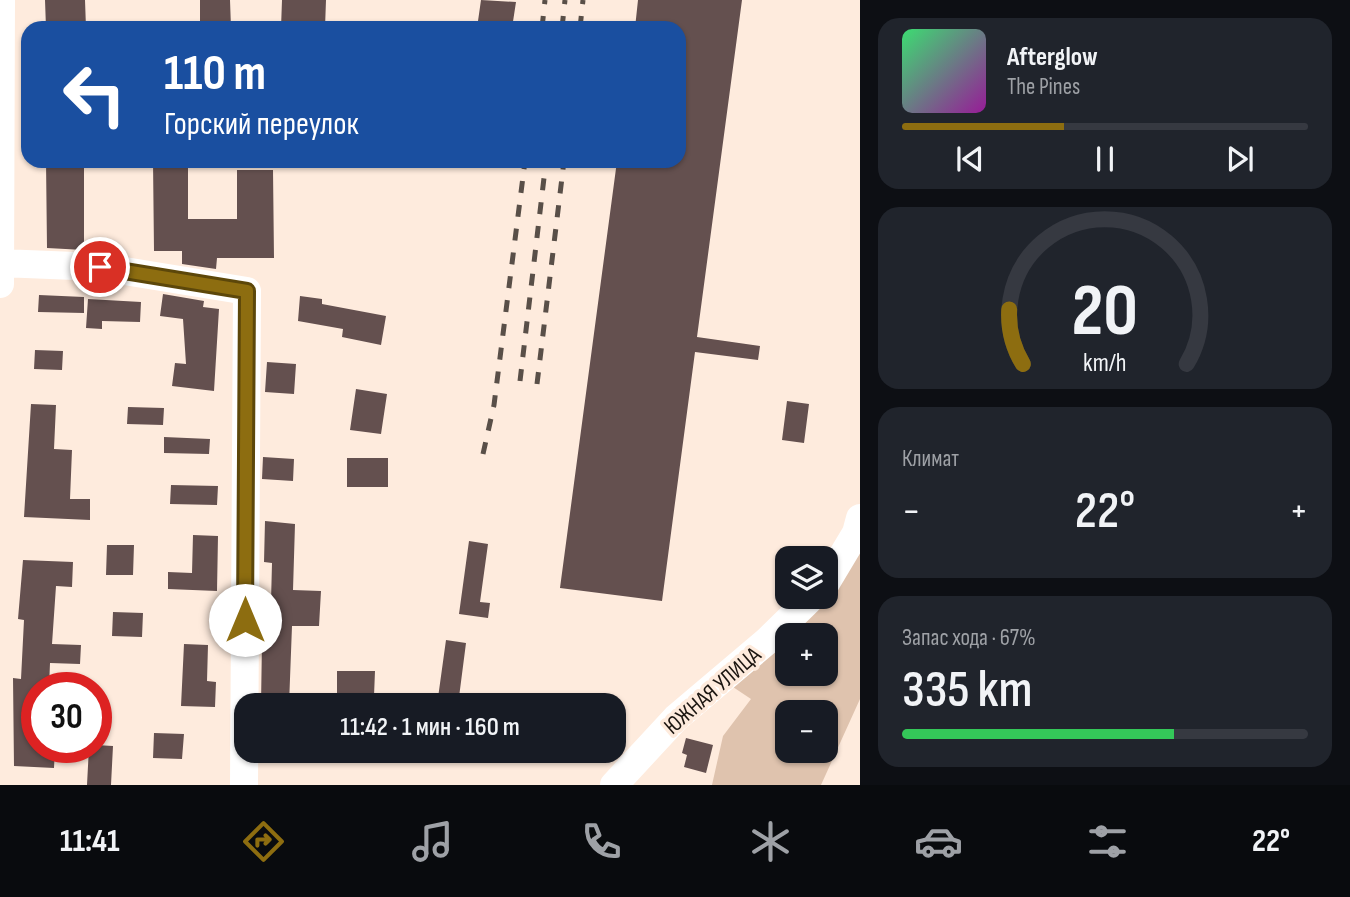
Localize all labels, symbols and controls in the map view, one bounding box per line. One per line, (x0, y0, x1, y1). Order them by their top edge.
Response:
text: Afterglow (1007, 42, 1098, 73)
text: 110 m (164, 45, 266, 104)
icon: left (49, 49, 140, 140)
text: The Pines (1007, 73, 1080, 101)
text: Горский переулок (164, 105, 359, 144)
icon: previous (951, 140, 989, 178)
icon: pause (1086, 140, 1124, 178)
icon: next (1221, 140, 1259, 178)
pin (70, 237, 130, 297)
icon: arrive (81, 248, 119, 286)
text: 20 (1072, 268, 1138, 356)
text: km/h (1083, 348, 1127, 379)
text: Климат (902, 445, 959, 473)
text: 22° (1075, 480, 1135, 543)
text: − (902, 489, 921, 534)
text: + (1289, 489, 1308, 534)
map controls (775, 546, 838, 763)
button: layers (775, 546, 838, 609)
position arrow (208, 583, 282, 657)
button: + (775, 623, 838, 686)
text: Запас хода · 67% (902, 624, 1036, 652)
street label: ЮЖНАЯ УЛИЦА (658, 641, 767, 740)
text: 335 km (902, 659, 1033, 722)
speed limit sign: 30 (21, 672, 112, 763)
button: − (775, 700, 838, 763)
text: 11:42 · 1 мин · 160 m (340, 712, 520, 743)
icon: directions (239, 817, 288, 866)
icon: music (408, 817, 457, 866)
icon: phone (577, 817, 626, 866)
icon: climate (746, 817, 795, 866)
icon: car (914, 817, 963, 866)
icon: filters (1083, 817, 1132, 866)
text: 11:41 (60, 822, 120, 861)
text: 22° (1252, 822, 1290, 861)

